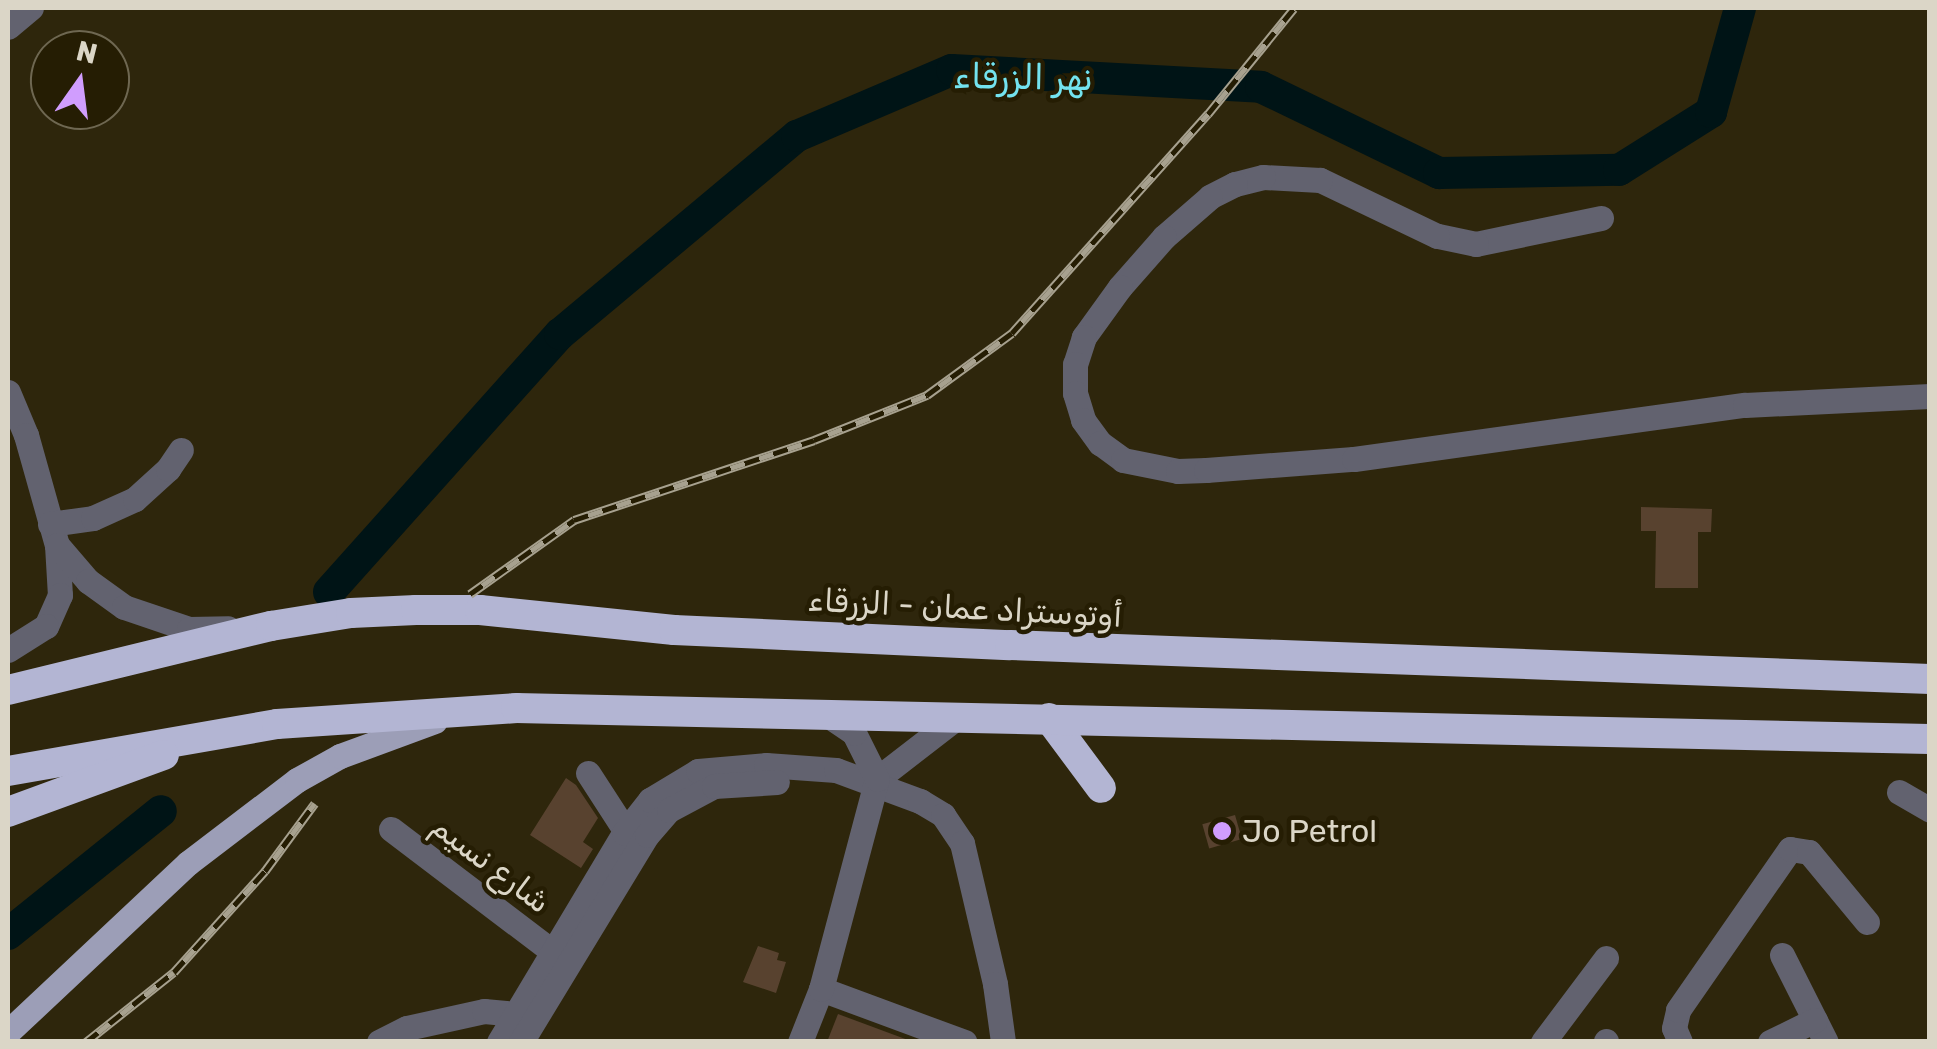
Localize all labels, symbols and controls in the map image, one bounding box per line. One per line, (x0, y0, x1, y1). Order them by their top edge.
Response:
north arrow (30, 30, 130, 130)
text: N (73, 34, 101, 71)
water label: نهر الزرقاء (953, 55, 1093, 99)
street label: أوتوستراد عمان - الزرقاء (807, 581, 1123, 635)
street label: شارع نسيم (424, 807, 558, 921)
place label: Jo Petrol (1242, 812, 1377, 850)
marker: Jo Petrol (1211, 820, 1233, 842)

